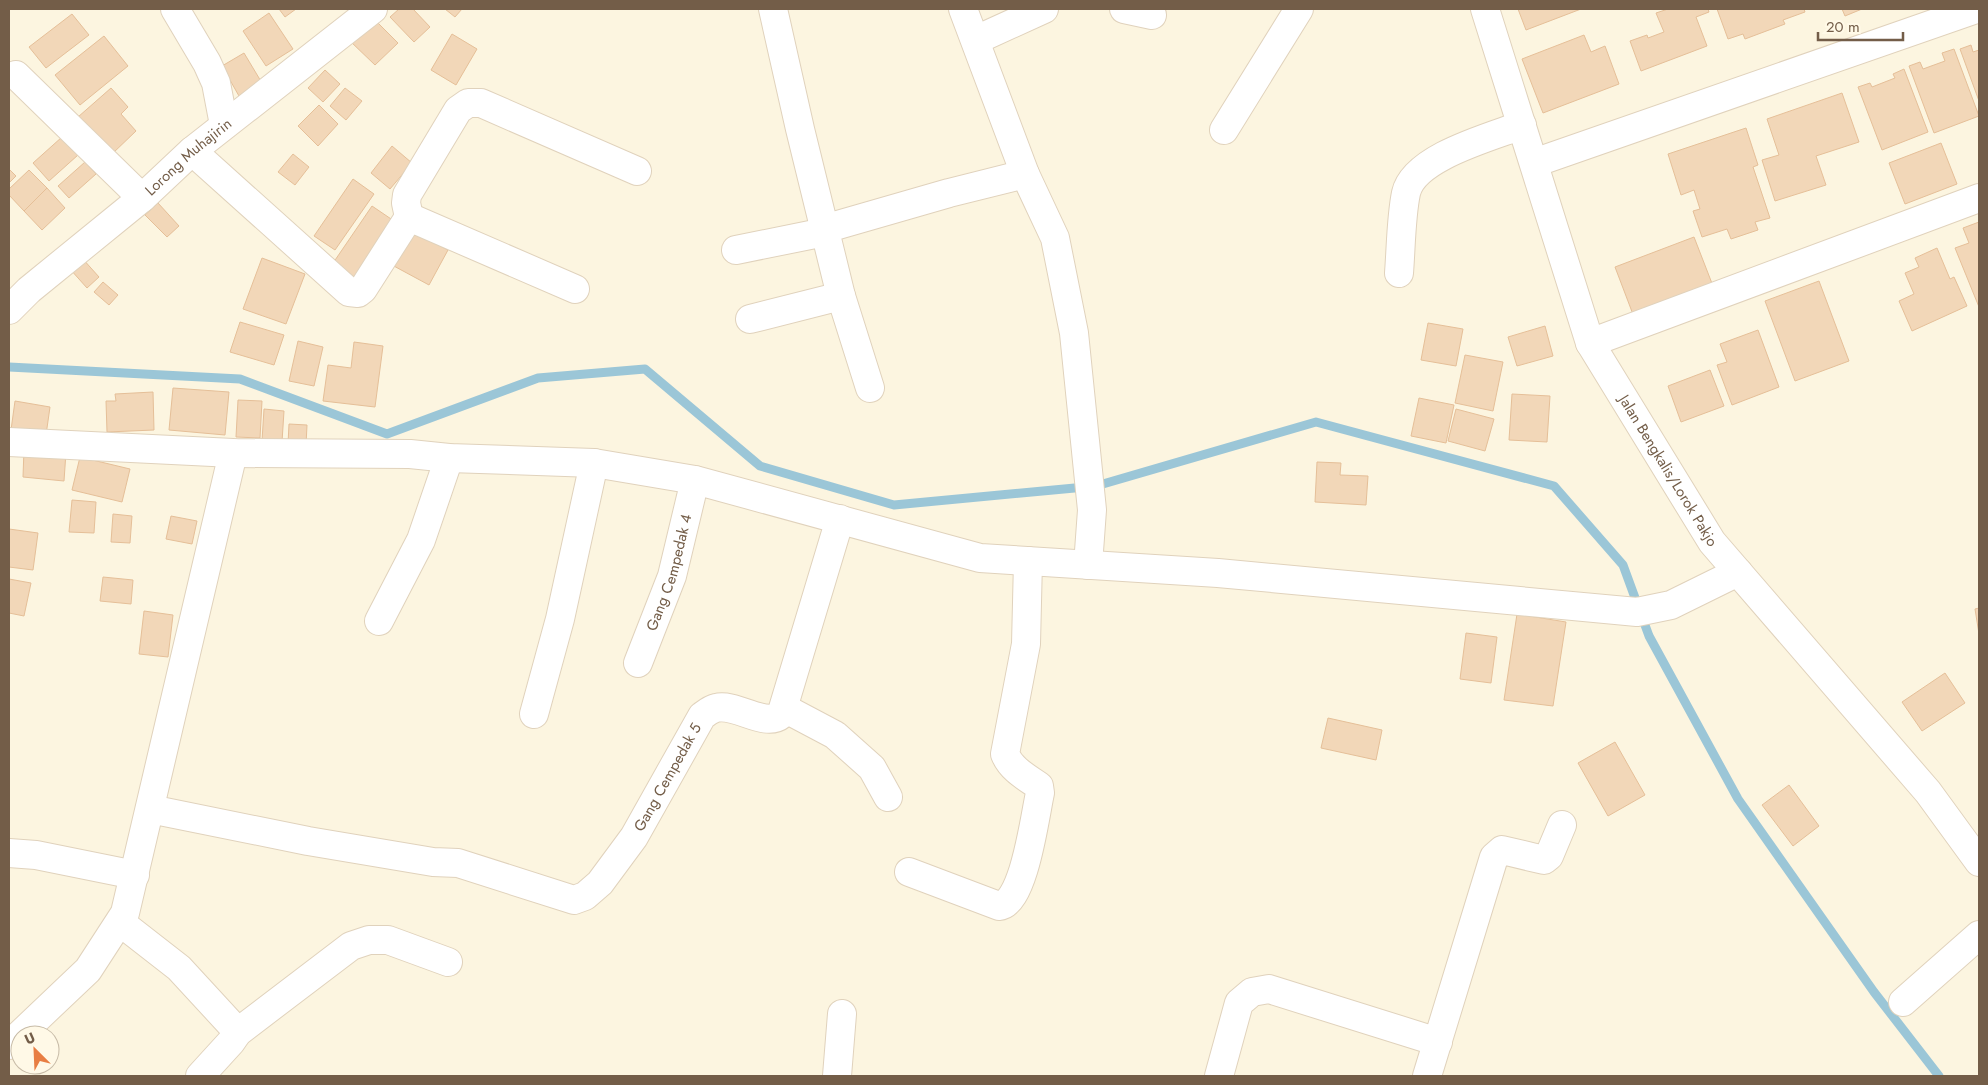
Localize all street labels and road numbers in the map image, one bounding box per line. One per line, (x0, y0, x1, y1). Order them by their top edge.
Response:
street label: Lorong Muhajirin (140, 113, 236, 201)
street label: Jalan Bengkalis/Lorok Pakjo (1612, 389, 1723, 551)
street label: Gang Cempedak 4 (641, 512, 698, 634)
street label: Gang Cempedak 5 (628, 719, 707, 836)

